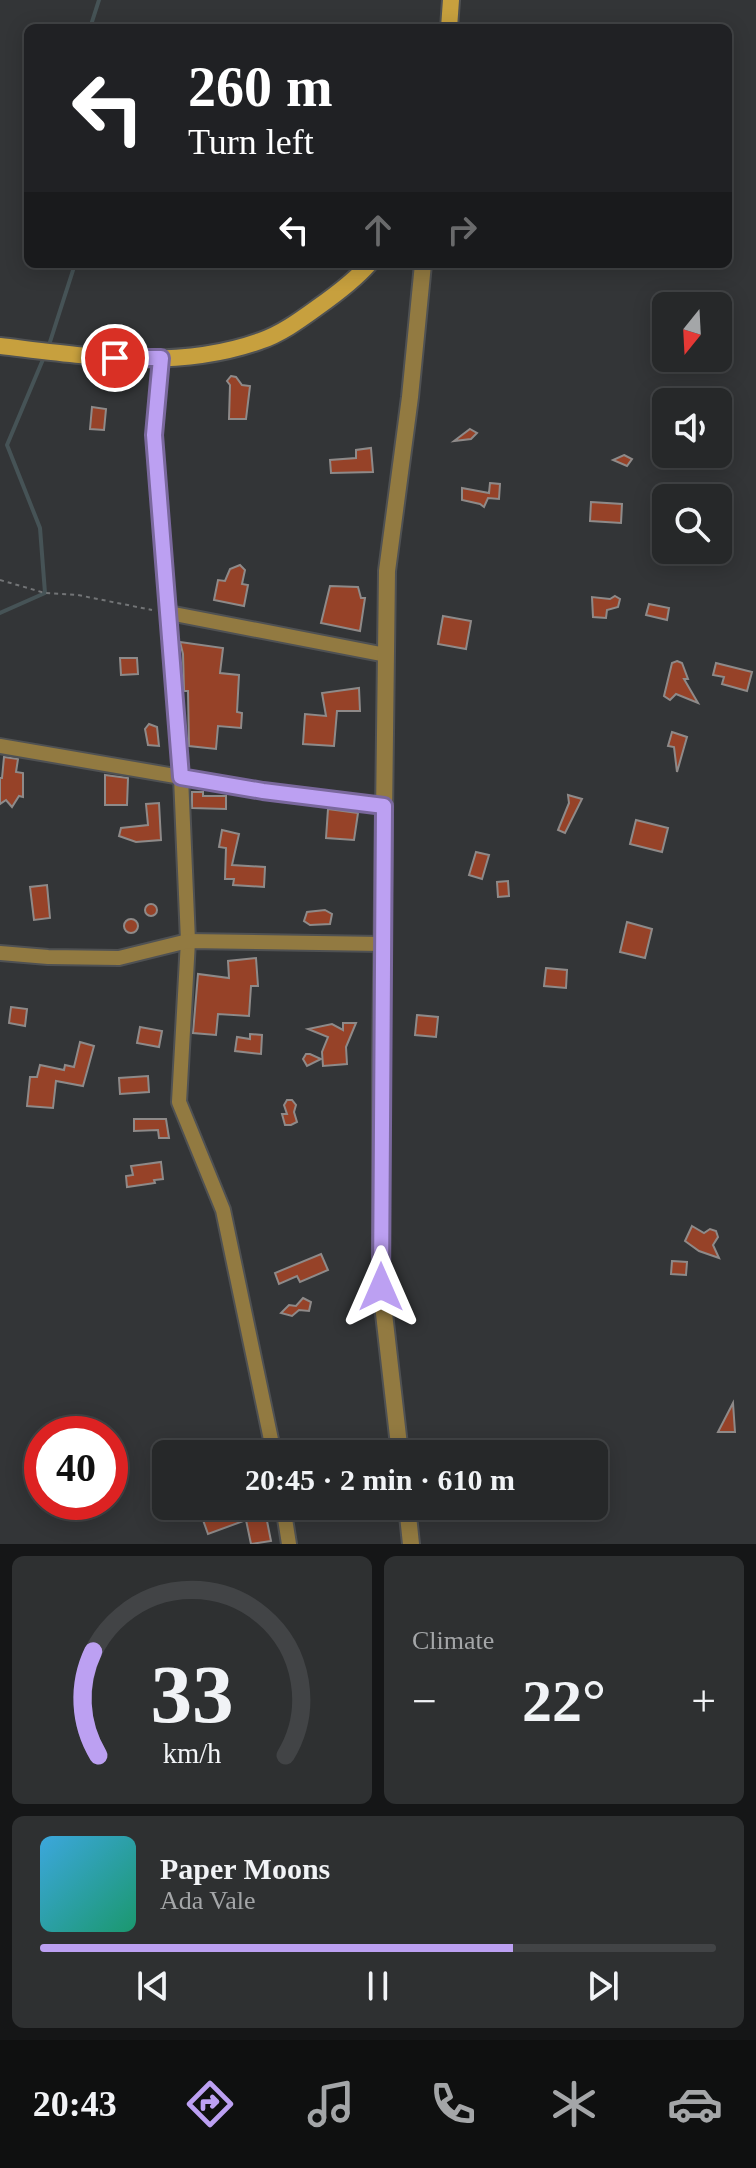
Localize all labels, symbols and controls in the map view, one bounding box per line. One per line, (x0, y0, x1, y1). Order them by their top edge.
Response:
icon: left (56, 56, 160, 160)
text: 260 m (188, 56, 333, 118)
text: Turn left (188, 122, 314, 162)
icon: left (272, 208, 316, 252)
icon: ahead (356, 208, 400, 252)
icon: right (440, 208, 484, 252)
north arrow (652, 292, 732, 372)
map controls (652, 292, 732, 564)
pin (81, 324, 149, 392)
icon: arrive (93, 336, 137, 380)
button: sound (652, 388, 732, 468)
button: search (652, 484, 732, 564)
position arrow (339, 1245, 423, 1329)
speed limit sign: 40 (24, 1416, 128, 1520)
text: 20:45 · 2 min · 610 m (245, 1463, 515, 1496)
text: Climate (412, 1626, 494, 1655)
text: 33 (150, 1648, 234, 1740)
text: 22° (522, 1668, 606, 1734)
text: − (412, 1677, 437, 1726)
text: + (691, 1677, 716, 1726)
text: km/h (163, 1738, 221, 1769)
text: Paper Moons (160, 1852, 330, 1885)
text: Ada Vale (160, 1886, 256, 1915)
icon: previous (131, 1964, 175, 2008)
icon: pause (356, 1964, 400, 2008)
icon: next (581, 1964, 625, 2008)
icon: directions (182, 2076, 238, 2132)
icon: music (303, 2076, 359, 2132)
icon: phone (425, 2076, 481, 2132)
icon: climate (546, 2076, 602, 2132)
icon: car (667, 2076, 723, 2132)
text: 20:43 (33, 2084, 117, 2124)

